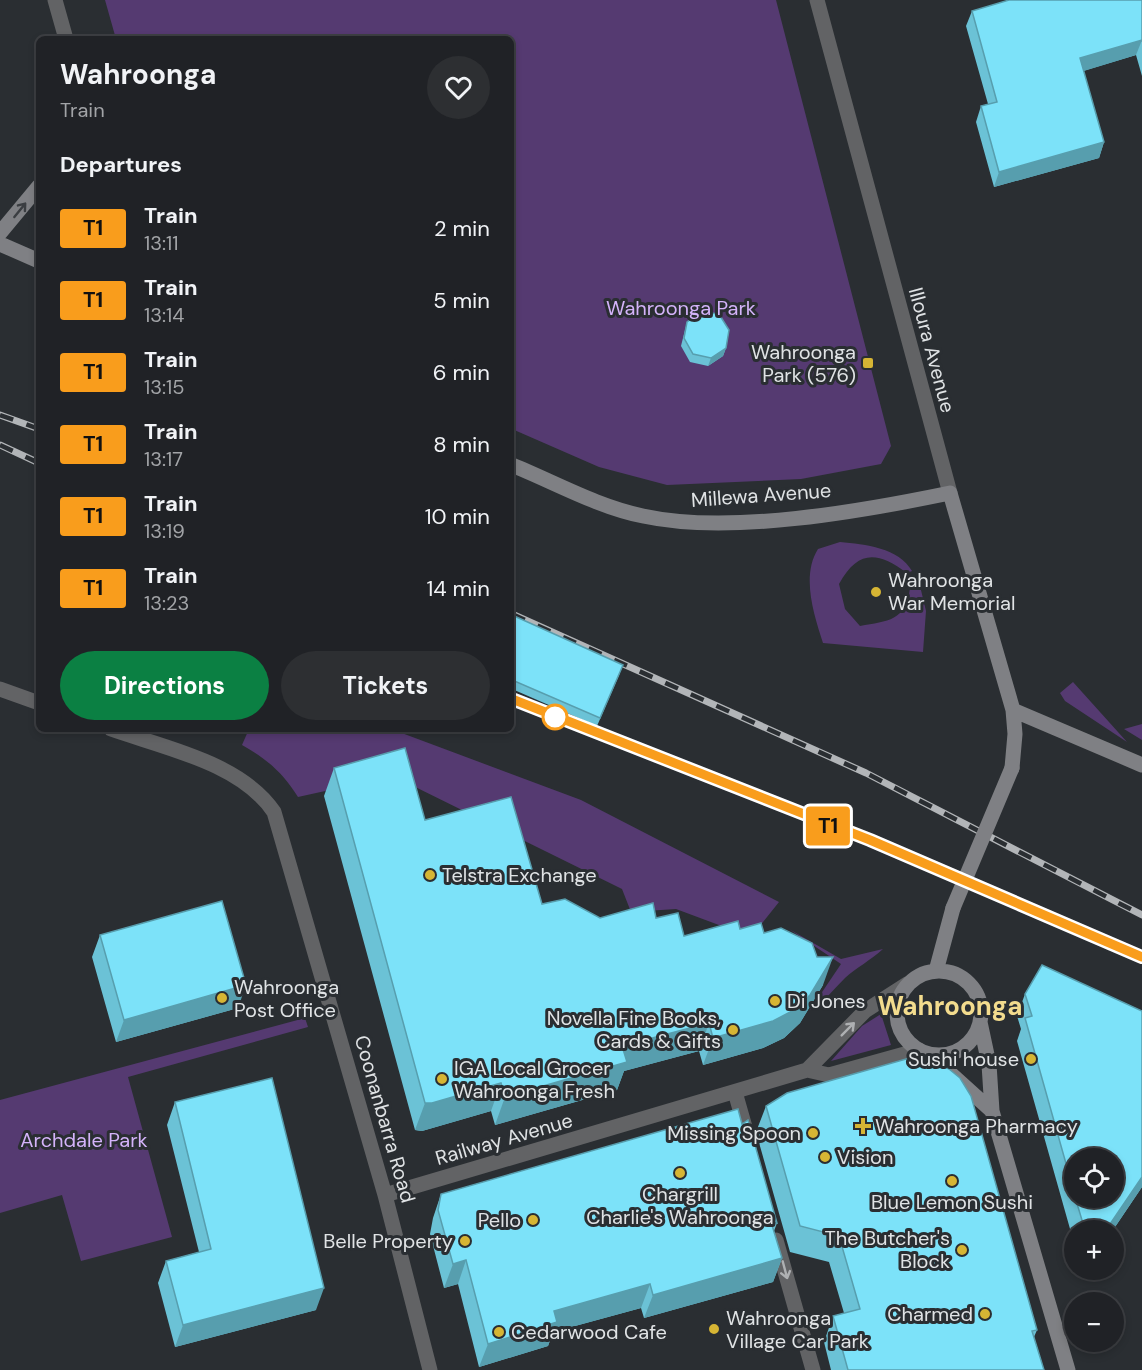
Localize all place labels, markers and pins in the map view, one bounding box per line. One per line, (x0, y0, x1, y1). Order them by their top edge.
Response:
place label: Wahroonga Park (576) (751, 339, 856, 388)
marker: Wahroonga Park (576) (861, 356, 875, 370)
place label: Wahroonga War Memorial (888, 567, 1015, 616)
marker: Wahroonga War Memorial (869, 585, 883, 599)
unlabelled marker (542, 704, 568, 730)
place label: Telstra Exchange (442, 862, 597, 888)
marker: Telstra Exchange (423, 868, 437, 882)
place label: Wahroonga Post Office (234, 974, 339, 1023)
place label: Di Jones (787, 988, 866, 1014)
marker: Wahroonga Post Office (215, 991, 229, 1005)
marker: Di Jones (768, 994, 782, 1008)
place label: Novella Fine Books, Cards & Gifts (547, 1005, 721, 1054)
marker: Novella Fine Books, Cards & Gifts (726, 1023, 740, 1037)
place label: Sushi house (908, 1046, 1019, 1072)
marker: Sushi house (1024, 1052, 1038, 1066)
place label: IGA Local Grocer Wahroonga Fresh (454, 1055, 615, 1104)
marker: IGA Local Grocer Wahroonga Fresh (435, 1072, 449, 1086)
place label: Wahroonga Pharmacy (875, 1113, 1078, 1139)
marker: Wahroonga Pharmacy (856, 1119, 870, 1133)
place label: Missing Spoon (667, 1120, 801, 1146)
marker: Missing Spoon (806, 1126, 820, 1140)
place label: Vision (837, 1144, 893, 1170)
marker: Vision (818, 1150, 832, 1164)
marker: Chargrill Charlie's Wahroonga (673, 1166, 687, 1180)
marker: Blue Lemon Sushi (945, 1174, 959, 1188)
place label: Chargrill Charlie's Wahroonga (586, 1181, 774, 1230)
place label: Blue Lemon Sushi (871, 1189, 1033, 1215)
place label: Pello (478, 1207, 521, 1233)
marker: Pello (526, 1213, 540, 1227)
place label: The Butcher's Block (825, 1225, 950, 1274)
place label: Belle Property (323, 1228, 453, 1254)
marker: Belle Property (458, 1234, 472, 1248)
marker: The Butcher's Block (955, 1243, 969, 1257)
place label: Charmed (887, 1301, 973, 1327)
place label: Wahroonga Village Car Park (726, 1305, 869, 1354)
marker: Charmed (978, 1307, 992, 1321)
place label: Cedarwood Cafe (511, 1319, 667, 1345)
marker: Wahroonga Village Car Park (707, 1322, 721, 1336)
marker: Cedarwood Cafe (492, 1325, 506, 1339)

